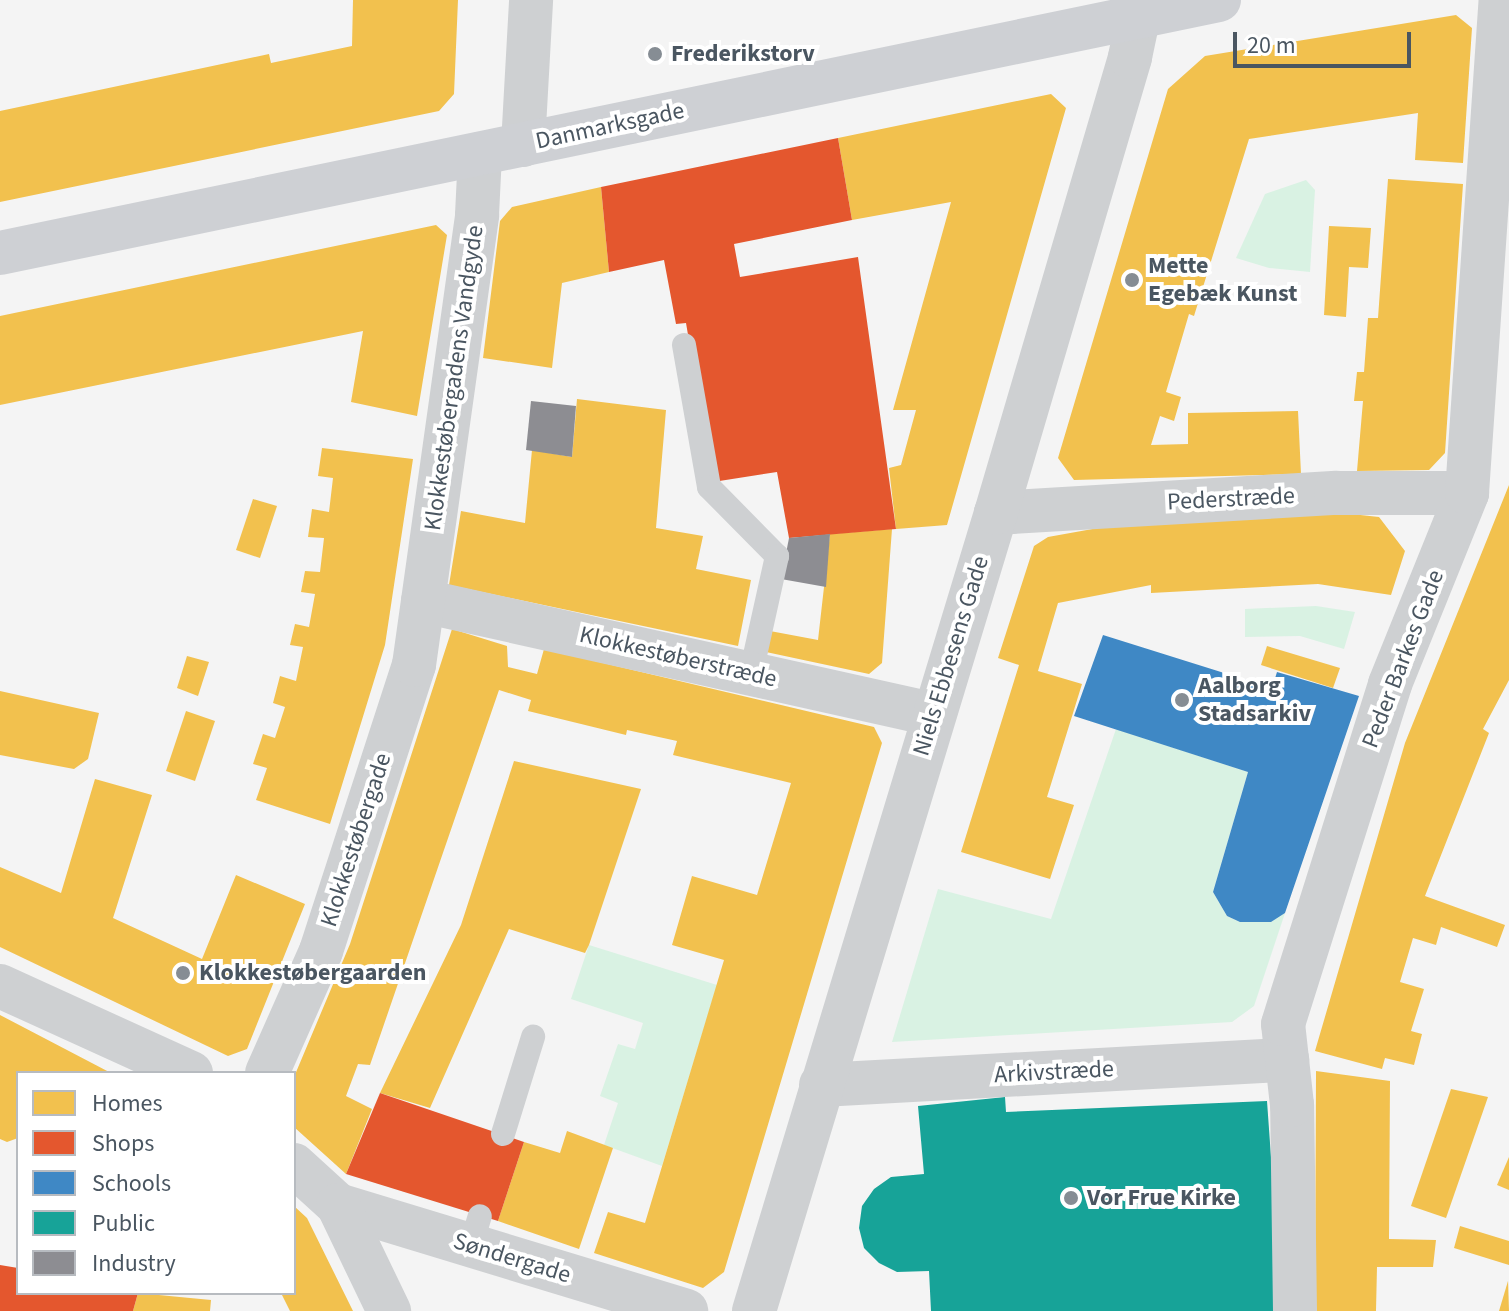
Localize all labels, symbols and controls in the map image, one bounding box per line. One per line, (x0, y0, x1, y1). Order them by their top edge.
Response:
scale bar (1237, 16, 1415, 66)
text: 20 m (1247, 28, 1296, 63)
place label: Frederikstorv (671, 40, 815, 68)
marker: Frederikstorv (646, 45, 664, 63)
street label: Danmarksgade (533, 96, 687, 156)
street label: Klokkestøbergadens Vandgyde (418, 223, 490, 533)
place label: Mette Egebæk Kunst (1148, 252, 1297, 308)
marker: Mette Egebæk Kunst (1123, 271, 1141, 289)
street label: Pederstræde (1166, 481, 1296, 517)
street label: Niels Ebbesens Gade (907, 553, 995, 759)
street label: Peder Barkes Gade (1356, 566, 1450, 752)
street label: Klokkestøberstræde (577, 620, 779, 694)
place label: Aalborg Stadsarkiv (1198, 672, 1311, 728)
marker: Aalborg Stadsarkiv (1173, 691, 1191, 709)
street label: Klokkestøbergade (314, 750, 398, 930)
place label: Klokkestøbergaarden (199, 959, 427, 987)
marker: Klokkestøbergaarden (174, 964, 192, 982)
street label: Arkivstræde (993, 1054, 1115, 1090)
legend (16, 1071, 296, 1295)
text: Homes (92, 1086, 163, 1121)
text: Shops (92, 1126, 154, 1161)
text: Schools (92, 1166, 171, 1201)
place label: Vor Frue Kirke (1087, 1184, 1236, 1212)
marker: Vor Frue Kirke (1062, 1189, 1080, 1207)
text: Public (92, 1206, 155, 1241)
street label: Søndergade (450, 1226, 574, 1290)
text: Industry (92, 1246, 176, 1281)

